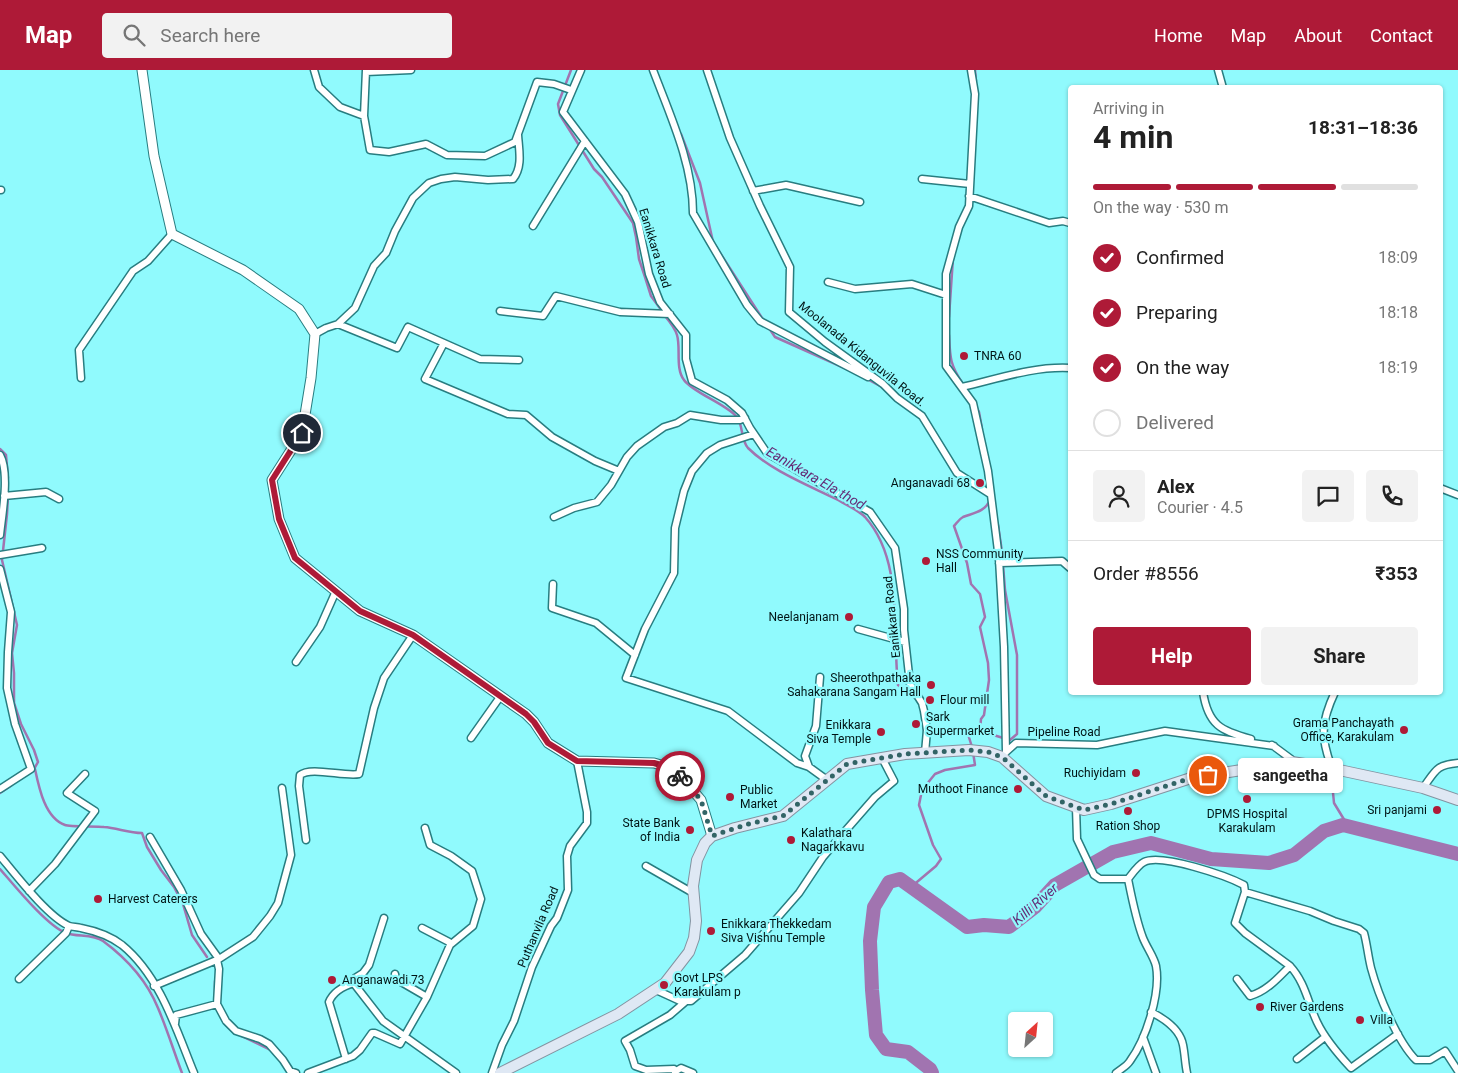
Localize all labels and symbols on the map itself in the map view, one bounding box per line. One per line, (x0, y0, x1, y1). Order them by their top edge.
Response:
street label: Eanikkara Road (636, 207, 674, 289)
street label: Moolanada Kidanguvila Road. (796, 299, 928, 409)
place label: TNRA 60 (974, 349, 1022, 363)
marker: TNRA 60 (958, 350, 970, 362)
pin (281, 412, 323, 454)
water label: Eanikkara Ela thod (764, 443, 869, 513)
place label: Anganavadi 68 (891, 476, 970, 490)
marker: Anganavadi 68 (974, 477, 986, 489)
place label: NSS Community Hall (936, 547, 1024, 575)
marker: NSS Community Hall (920, 555, 932, 567)
street label: Eanikkara Road (881, 575, 903, 659)
place label: Neelanjanam (769, 610, 839, 624)
marker: Neelanjanam (843, 611, 855, 623)
place label: Sheerothpathaka Sahakarana Sangam Hall (787, 671, 921, 699)
marker: Sheerothpathaka Sahakarana Sangam Hall (925, 679, 937, 691)
place label: Flour mill (940, 693, 989, 707)
marker: Flour mill (924, 694, 936, 706)
place label: Sark Supermarket (926, 710, 994, 738)
place label: Grama Panchayath Office, Karakulam (1293, 716, 1394, 744)
place label: Enikkara Siva Temple (806, 718, 871, 746)
marker: Sark Supermarket (910, 718, 922, 730)
marker: Grama Panchayath Office, Karakulam (1398, 724, 1410, 736)
street label: Pipeline Road (1028, 725, 1100, 739)
marker: Enikkara Siva Temple (875, 726, 887, 738)
courier (655, 751, 705, 801)
pin (1187, 754, 1229, 796)
callout: sangeetha (1238, 758, 1343, 792)
place label: Ruchiyidam (1064, 766, 1126, 780)
marker: Ruchiyidam (1130, 767, 1142, 779)
place label: Muthoot Finance (918, 782, 1008, 796)
place label: Public Market (740, 783, 777, 811)
marker: Muthoot Finance (1012, 783, 1024, 795)
marker: Public Market (724, 791, 736, 803)
marker: DPMS Hospital Karakulam (1241, 793, 1253, 805)
place label: Sri panjami (1367, 803, 1427, 817)
marker: Sri panjami (1431, 804, 1443, 816)
marker: Ration Shop (1122, 805, 1134, 817)
place label: DPMS Hospital Karakulam (1207, 807, 1287, 835)
place label: State Bank of India (622, 816, 681, 844)
place label: Ration Shop (1096, 819, 1161, 833)
marker: State Bank of India (684, 824, 696, 836)
place label: Kalathara Nagarkkavu (801, 826, 864, 854)
marker: Kalathara Nagarkkavu (785, 834, 797, 846)
water label: Killi River (1009, 880, 1061, 928)
street label: Puthanvila Road (515, 884, 561, 970)
place label: Harvest Caterers (108, 892, 198, 906)
marker: Harvest Caterers (92, 893, 104, 905)
place label: Enikkara Thekkedam Siva Vishnu Temple (721, 917, 832, 945)
marker: Enikkara Thekkedam Siva Vishnu Temple (705, 925, 717, 937)
place label: Govt LPS Karakulam p (674, 971, 741, 999)
place label: Anganawadi 73 (342, 973, 425, 987)
marker: Anganawadi 73 (326, 974, 338, 986)
marker: Govt LPS Karakulam p (658, 979, 670, 991)
place label: River Gardens (1270, 1000, 1344, 1014)
marker: River Gardens (1254, 1001, 1266, 1013)
north arrow (1008, 1012, 1052, 1058)
place label: Villa (1370, 1013, 1393, 1027)
marker: Villa (1354, 1014, 1366, 1026)

